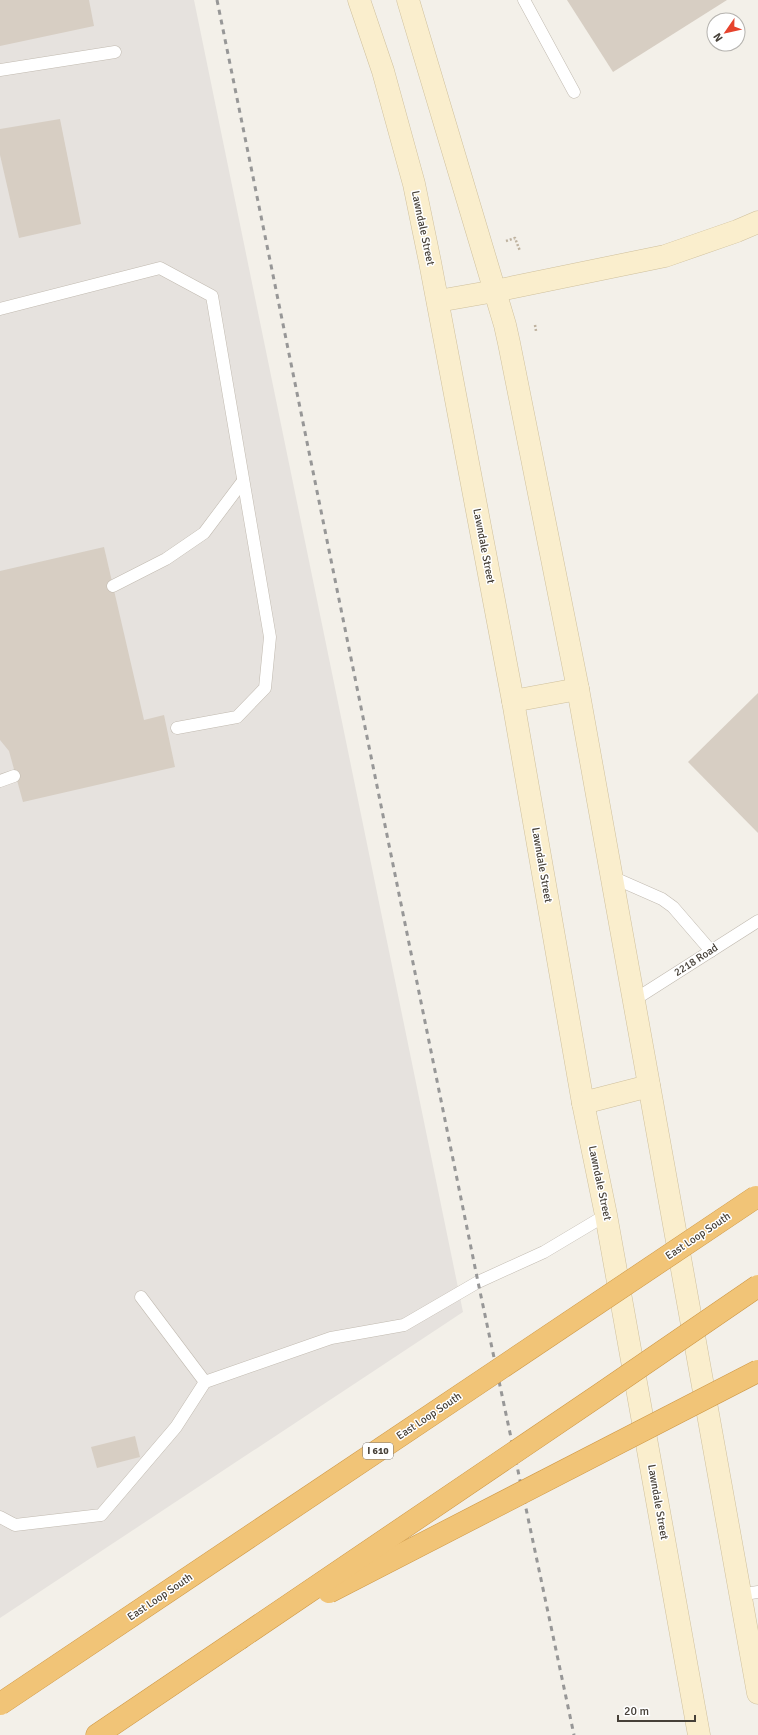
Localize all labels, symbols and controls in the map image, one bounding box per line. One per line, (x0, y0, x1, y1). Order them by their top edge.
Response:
north arrow (706, 12, 746, 52)
text: N (711, 31, 726, 44)
street label: Lawndale Street (409, 189, 437, 267)
street label: Lawndale Street (470, 507, 498, 585)
street label: Lawndale Street (529, 826, 555, 904)
street label: 2218 Road (672, 941, 721, 979)
street label: Lawndale Street (586, 1144, 614, 1222)
street label: East Loop South (663, 1209, 733, 1263)
street label: East Loop South (394, 1389, 464, 1443)
road number: I 610 (363, 1443, 393, 1459)
street label: Lawndale Street (645, 1463, 671, 1541)
street label: East Loop South (125, 1570, 195, 1624)
scale bar (618, 1697, 695, 1723)
text: 20 m (624, 1704, 649, 1719)

